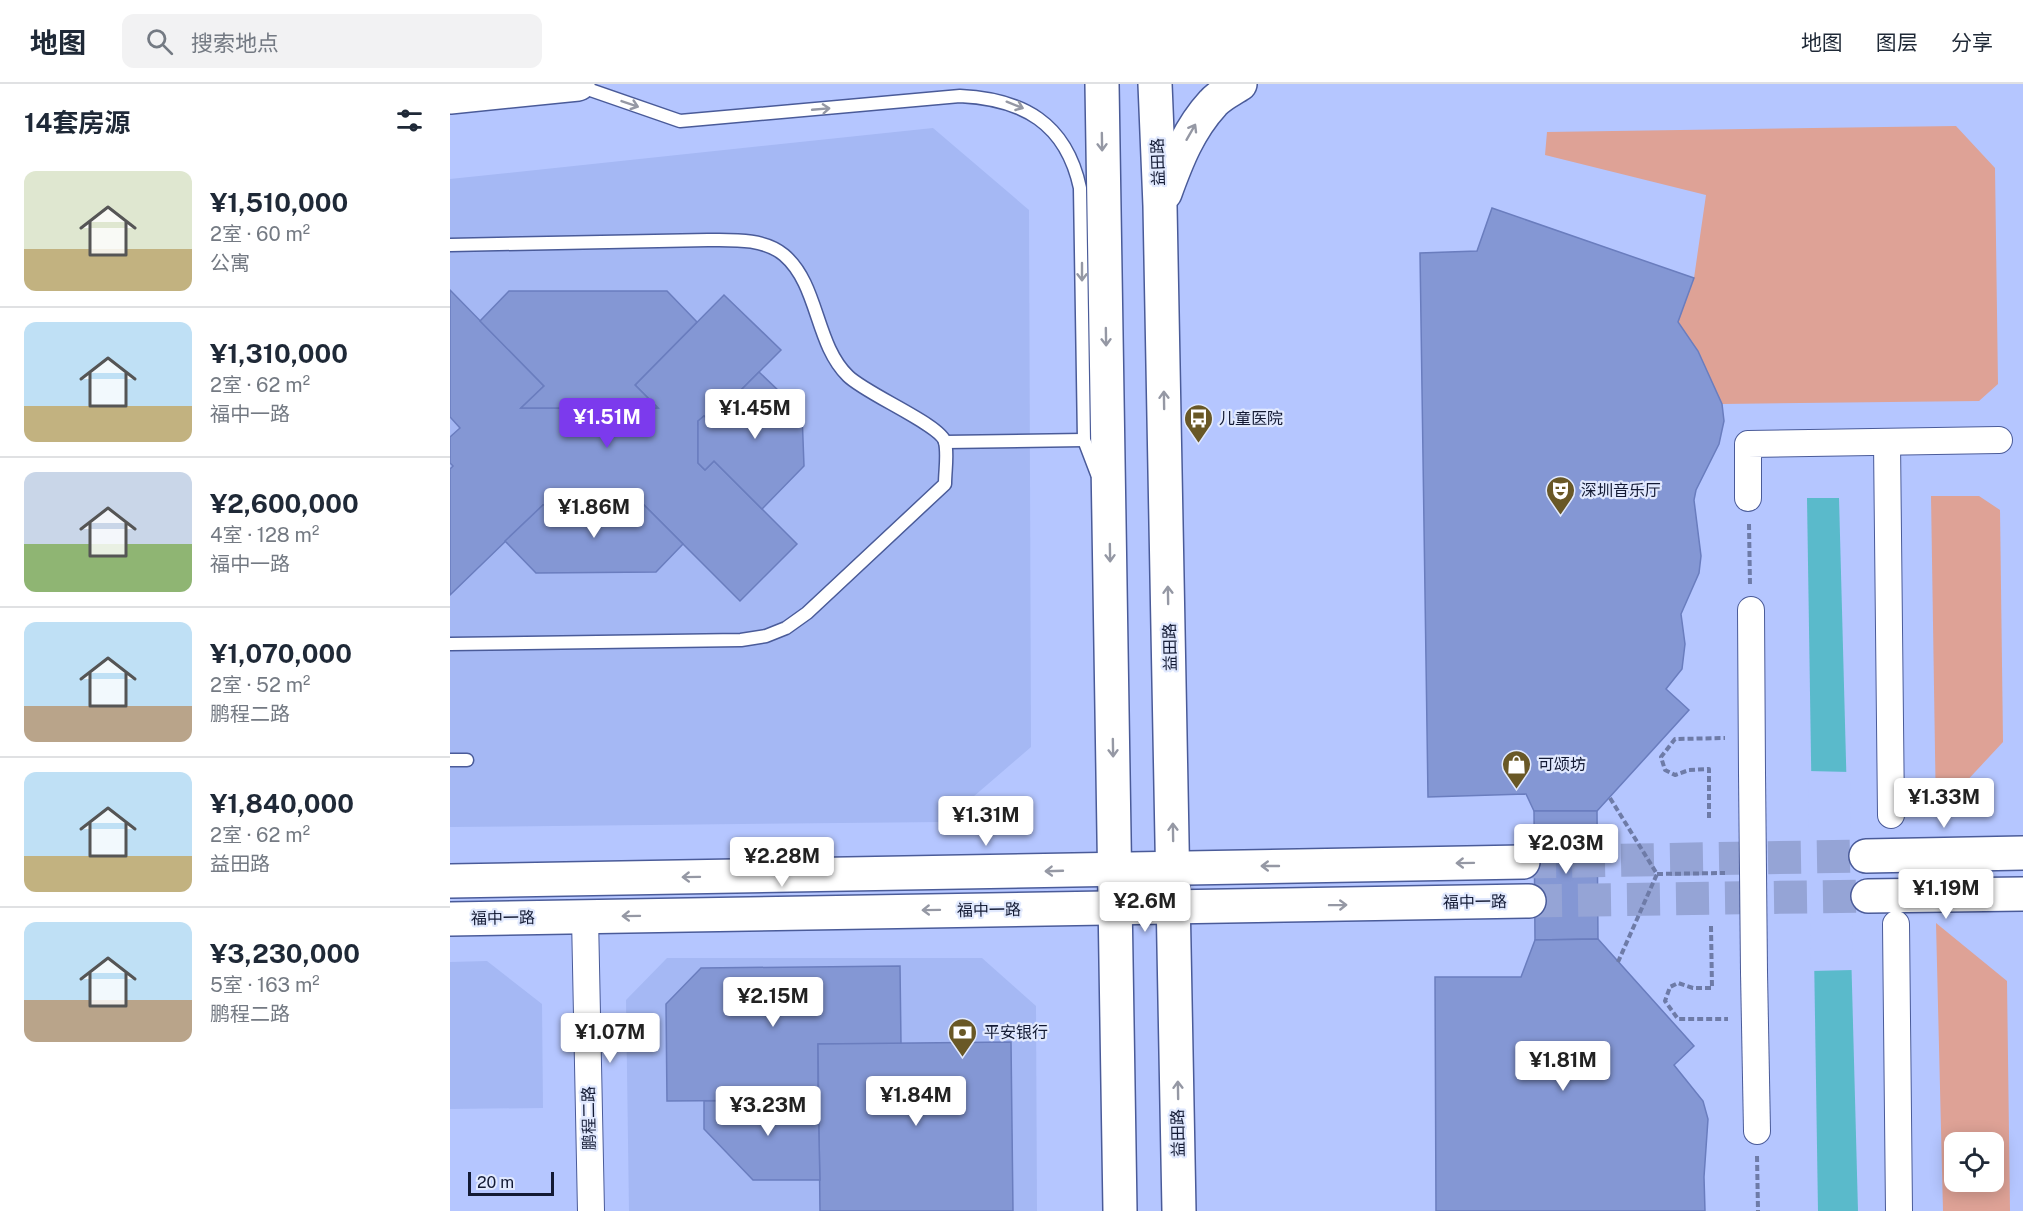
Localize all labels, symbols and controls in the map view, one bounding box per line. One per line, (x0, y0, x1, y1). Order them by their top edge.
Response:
search box (122, 14, 542, 68)
icon: search (143, 25, 176, 58)
text: 地图 (30, 26, 86, 59)
text: 搜索地点 (191, 30, 279, 56)
text: 地图 (1801, 30, 1843, 55)
text: 图层 (1876, 30, 1918, 55)
text: 分享 (1951, 30, 1993, 55)
one-way arrow (620, 99, 639, 110)
one-way arrow (1005, 100, 1023, 111)
one-way arrow (811, 103, 831, 114)
icon: filters (393, 104, 426, 137)
text: 14套房源 (24, 107, 130, 138)
one-way arrow (1185, 124, 1197, 141)
one-way arrow (1097, 132, 1108, 152)
street label: 益田路 (1148, 138, 1168, 186)
text: ¥1,510,000 (210, 187, 348, 218)
icon: home (72, 195, 144, 267)
text: 2室 · 60 m² (210, 222, 310, 246)
text: 公寓 (210, 251, 250, 275)
one-way arrow (1076, 262, 1088, 282)
one-way arrow (1100, 327, 1112, 347)
text: ¥1,310,000 (210, 338, 348, 369)
icon: home (72, 346, 144, 418)
text: 2室 · 62 m² (210, 373, 310, 397)
pin: ¥1.45M (706, 389, 804, 440)
one-way arrow (1158, 390, 1170, 410)
text: ¥1.45M (719, 396, 791, 420)
pin: ¥1.51M (558, 398, 656, 449)
text: 福中一路 (210, 402, 290, 426)
bus stop icon: 儿童医院 (1182, 402, 1214, 444)
text: ¥1.51M (573, 405, 641, 429)
place label: 儿童医院 (1219, 409, 1283, 428)
theatre icon: 深圳音乐厅 (1544, 474, 1576, 516)
place label: 深圳音乐厅 (1581, 481, 1661, 500)
text: ¥2,600,000 (210, 488, 359, 519)
pin: ¥1.86M (545, 488, 643, 539)
text: ¥1.86M (558, 495, 630, 519)
icon: home (72, 496, 144, 568)
text: 4室 · 128 m² (210, 523, 319, 547)
one-way arrow (1104, 543, 1115, 563)
text: 福中一路 (210, 552, 290, 576)
one-way arrow (1163, 585, 1174, 605)
street label: 益田路 (1160, 623, 1180, 671)
text: ¥1,070,000 (210, 638, 352, 669)
icon: home (72, 646, 144, 718)
text: 2室 · 52 m² (210, 673, 310, 697)
text: 鹏程二路 (210, 702, 290, 726)
one-way arrow (1107, 738, 1119, 758)
shop icon: 可颂坊 (1501, 748, 1533, 790)
place label: 可颂坊 (1538, 755, 1586, 774)
pin: ¥1.33M (1895, 778, 1993, 829)
text: ¥1.33M (1908, 785, 1980, 809)
text: ¥1,840,000 (210, 788, 354, 819)
icon: home (72, 796, 144, 868)
pin: ¥1.31M (937, 796, 1035, 847)
text: ¥1.31M (952, 803, 1020, 827)
one-way arrow (1167, 822, 1179, 842)
text: 2室 · 62 m² (210, 823, 310, 847)
pin: ¥2.03M (1517, 824, 1615, 875)
text: ¥2.03M (1528, 831, 1604, 855)
pin: ¥2.28M (733, 837, 831, 888)
text: ¥2.28M (744, 844, 820, 868)
text: 益田路 (210, 852, 270, 876)
one-way arrow (1455, 857, 1475, 869)
one-way arrow (1260, 860, 1280, 872)
one-way arrow (1044, 865, 1064, 877)
pin: ¥1.19M (1897, 869, 1995, 920)
one-way arrow (682, 871, 702, 883)
text: ¥1.19M (1912, 876, 1980, 900)
pin: ¥2.6M (1103, 882, 1187, 933)
text: ¥2.6M (1114, 889, 1176, 913)
street label: 福中一路 (1443, 892, 1507, 912)
one-way arrow (1327, 899, 1347, 911)
street label: 福中一路 (957, 900, 1021, 920)
one-way arrow (921, 905, 941, 916)
street label: 福中一路 (471, 908, 535, 928)
one-way arrow (621, 910, 641, 922)
text: ¥3,230,000 (210, 938, 360, 969)
icon: home (72, 946, 144, 1018)
text: 5室 · 163 m² (210, 973, 320, 997)
pin: ¥2.15M (724, 977, 822, 1028)
text: ¥2.15M (737, 984, 809, 1008)
text: 鹏程二路 (210, 1002, 290, 1026)
pin: ¥1.07M (561, 1013, 659, 1064)
bank icon: 平安银行 (947, 1016, 979, 1058)
text: ¥1.07M (575, 1020, 645, 1044)
place label: 平安银行 (984, 1023, 1048, 1042)
pin: ¥1.81M (1514, 1041, 1612, 1092)
text: ¥1.81M (1529, 1048, 1597, 1072)
pin: ¥1.84M (867, 1076, 965, 1127)
one-way arrow (1172, 1080, 1183, 1100)
text: ¥1.84M (880, 1083, 952, 1107)
street label: 鹏程二路 (579, 1086, 599, 1150)
pin: ¥3.23M (719, 1086, 817, 1137)
text: ¥3.23M (730, 1093, 806, 1117)
street label: 益田路 (1168, 1109, 1188, 1157)
map controls (1944, 1132, 2004, 1192)
button: locate (1944, 1132, 2004, 1192)
scale bar (468, 1169, 554, 1196)
text: 20 m (477, 1173, 514, 1192)

